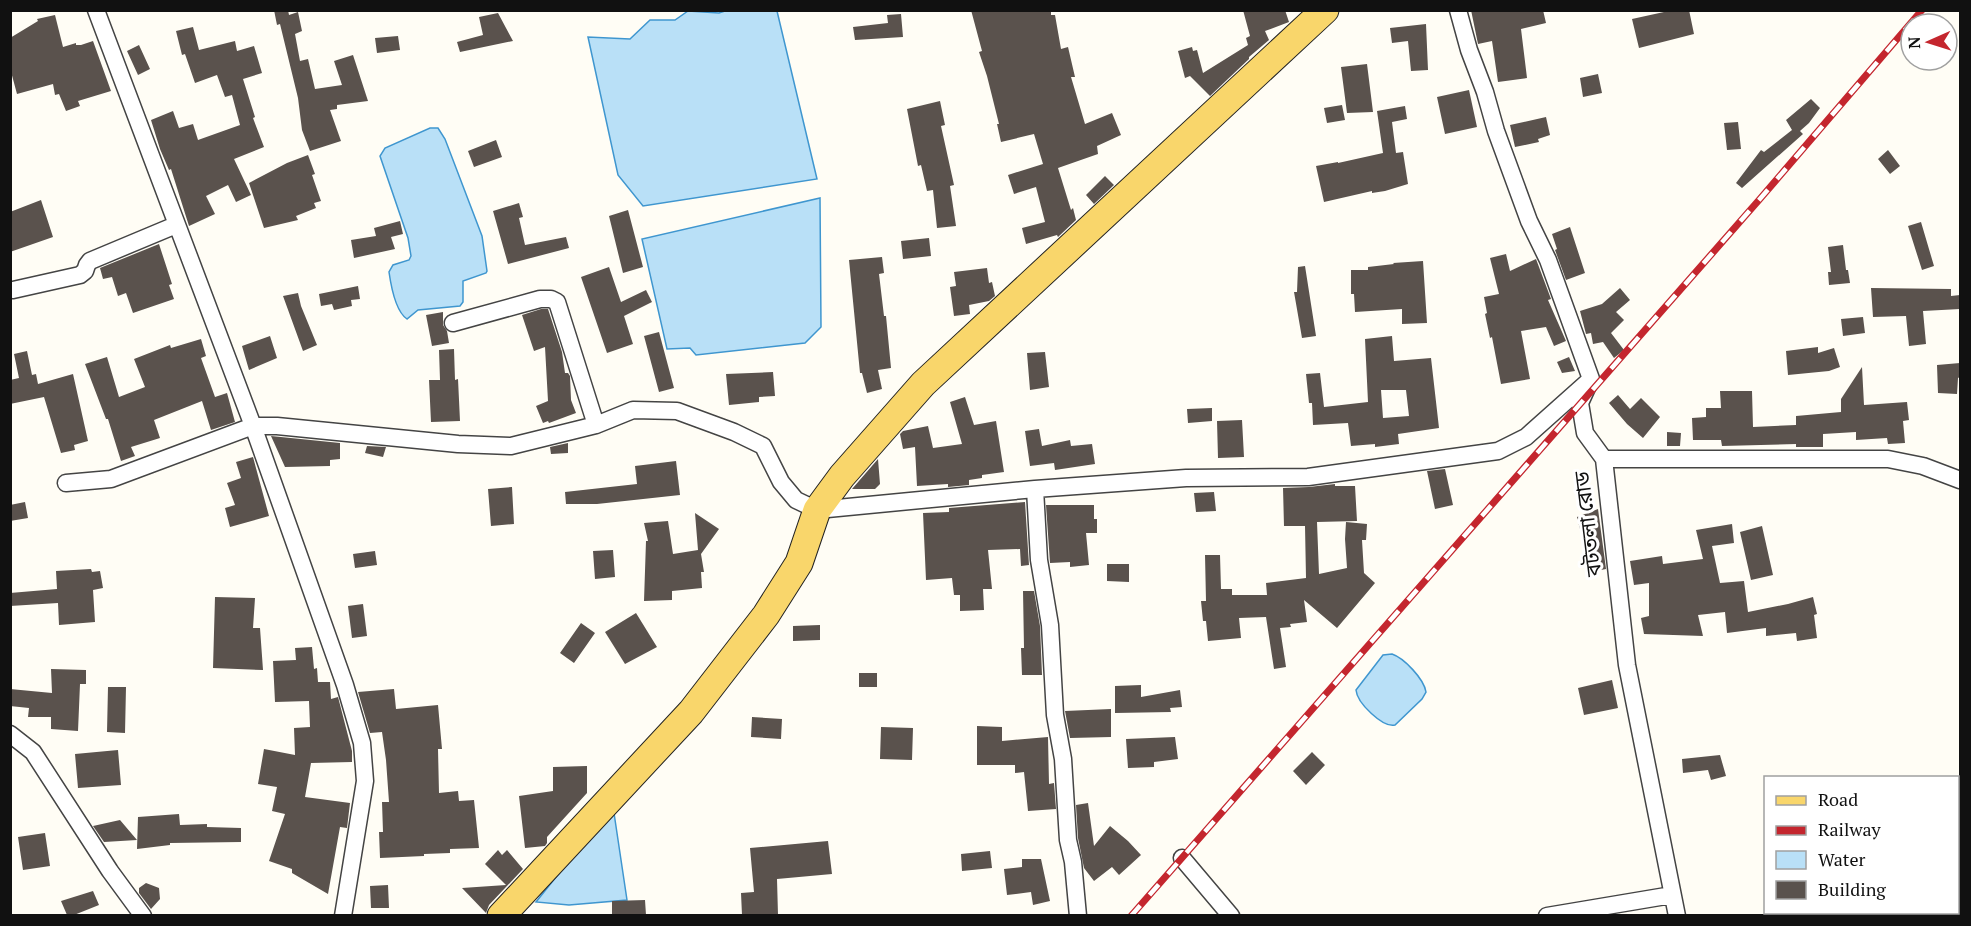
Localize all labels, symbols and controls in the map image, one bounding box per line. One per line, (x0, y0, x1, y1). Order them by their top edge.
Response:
north arrow (1899, 12, 1959, 72)
text: N (1903, 36, 1925, 49)
street label: বটতলা রোড (1567, 469, 1607, 579)
legend (1764, 776, 1959, 914)
text: Road (1818, 787, 1858, 811)
text: Railway (1818, 817, 1882, 841)
text: Water (1818, 847, 1865, 871)
text: Building (1818, 877, 1886, 901)

